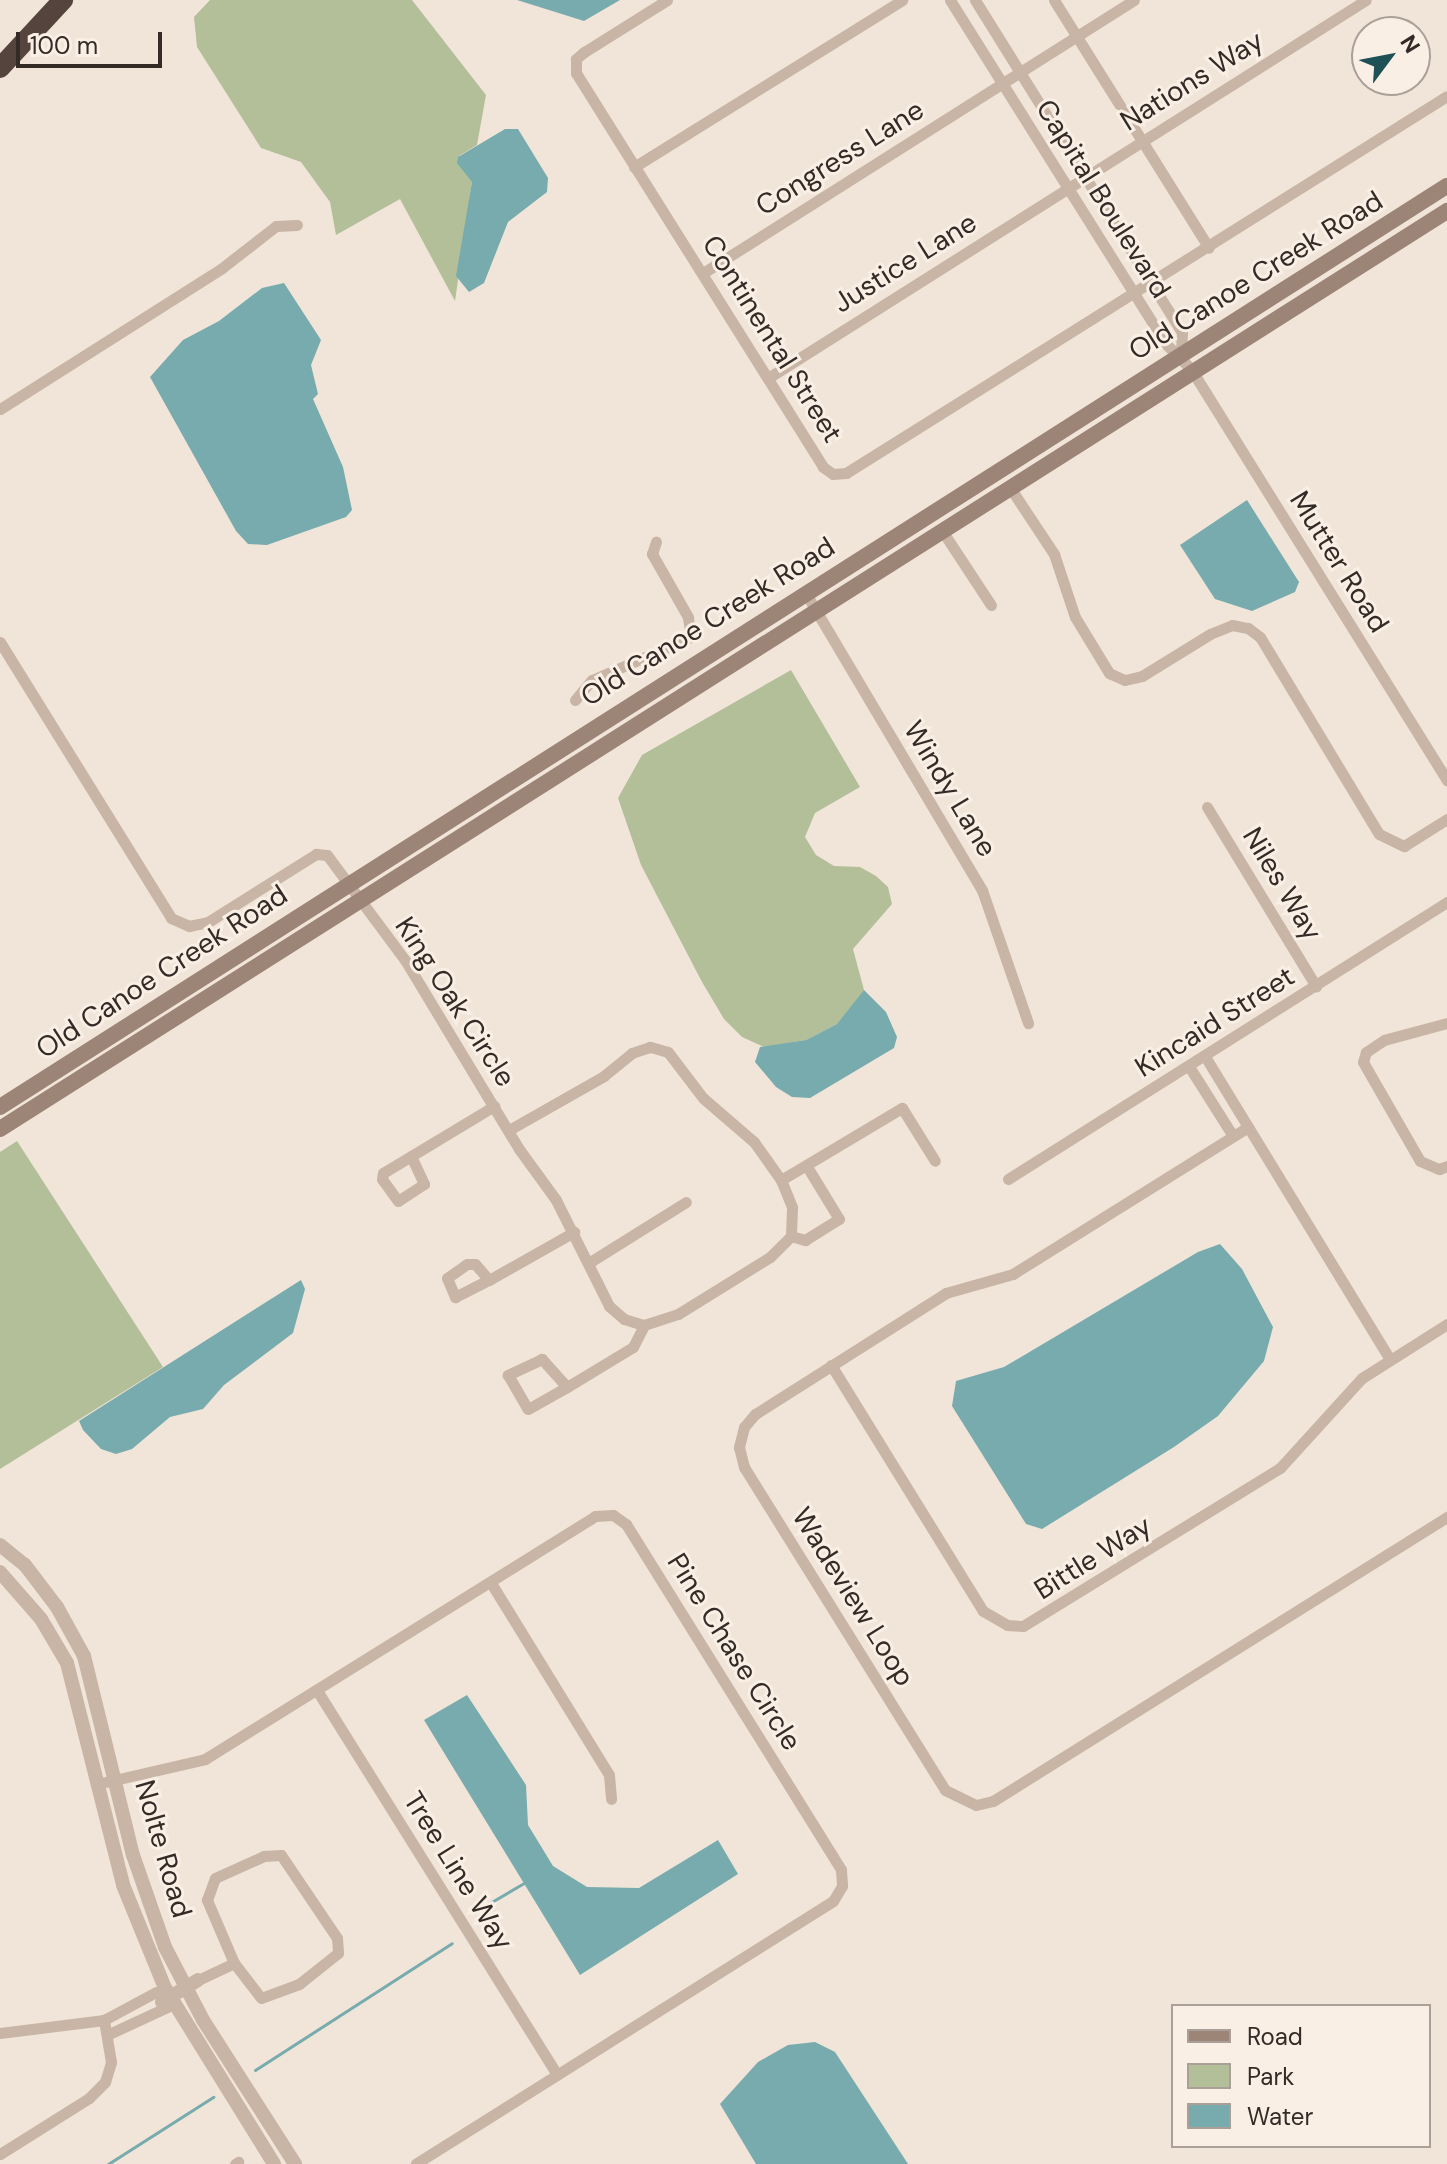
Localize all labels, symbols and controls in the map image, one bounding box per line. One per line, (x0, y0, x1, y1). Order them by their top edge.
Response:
scale bar (20, 16, 166, 66)
north arrow (1351, 16, 1431, 96)
street label: Nations Way (1114, 24, 1270, 138)
text: 100 m (30, 30, 98, 61)
text: N (1394, 30, 1427, 59)
street label: Congress Lane (750, 93, 930, 223)
street label: Capital Boulevard (1029, 94, 1177, 304)
street label: Old Canoe Creek Road (1123, 184, 1389, 368)
street label: Justice Lane (827, 206, 983, 320)
street label: Continental Street (695, 229, 849, 449)
street label: Mutter Road (1282, 485, 1396, 639)
street label: Old Canoe Creek Road (575, 530, 841, 714)
street label: Windy Lane (896, 715, 1004, 863)
street label: Niles Way (1235, 821, 1329, 947)
street label: Old Canoe Creek Road (30, 878, 294, 1066)
street label: King Oak Circle (388, 911, 522, 1093)
street label: Kincaid Street (1129, 960, 1301, 1084)
street label: Wadeview Loop (785, 1501, 921, 1693)
street label: Bittle Way (1028, 1509, 1158, 1607)
street label: Pine Chase Circle (660, 1547, 808, 1757)
street label: Nolte Road (127, 1776, 199, 1922)
street label: Tree Line Way (396, 1786, 520, 1956)
legend (1171, 2004, 1431, 2148)
text: Road (1247, 2021, 1303, 2052)
text: Park (1247, 2061, 1294, 2092)
text: Water (1247, 2101, 1313, 2132)

